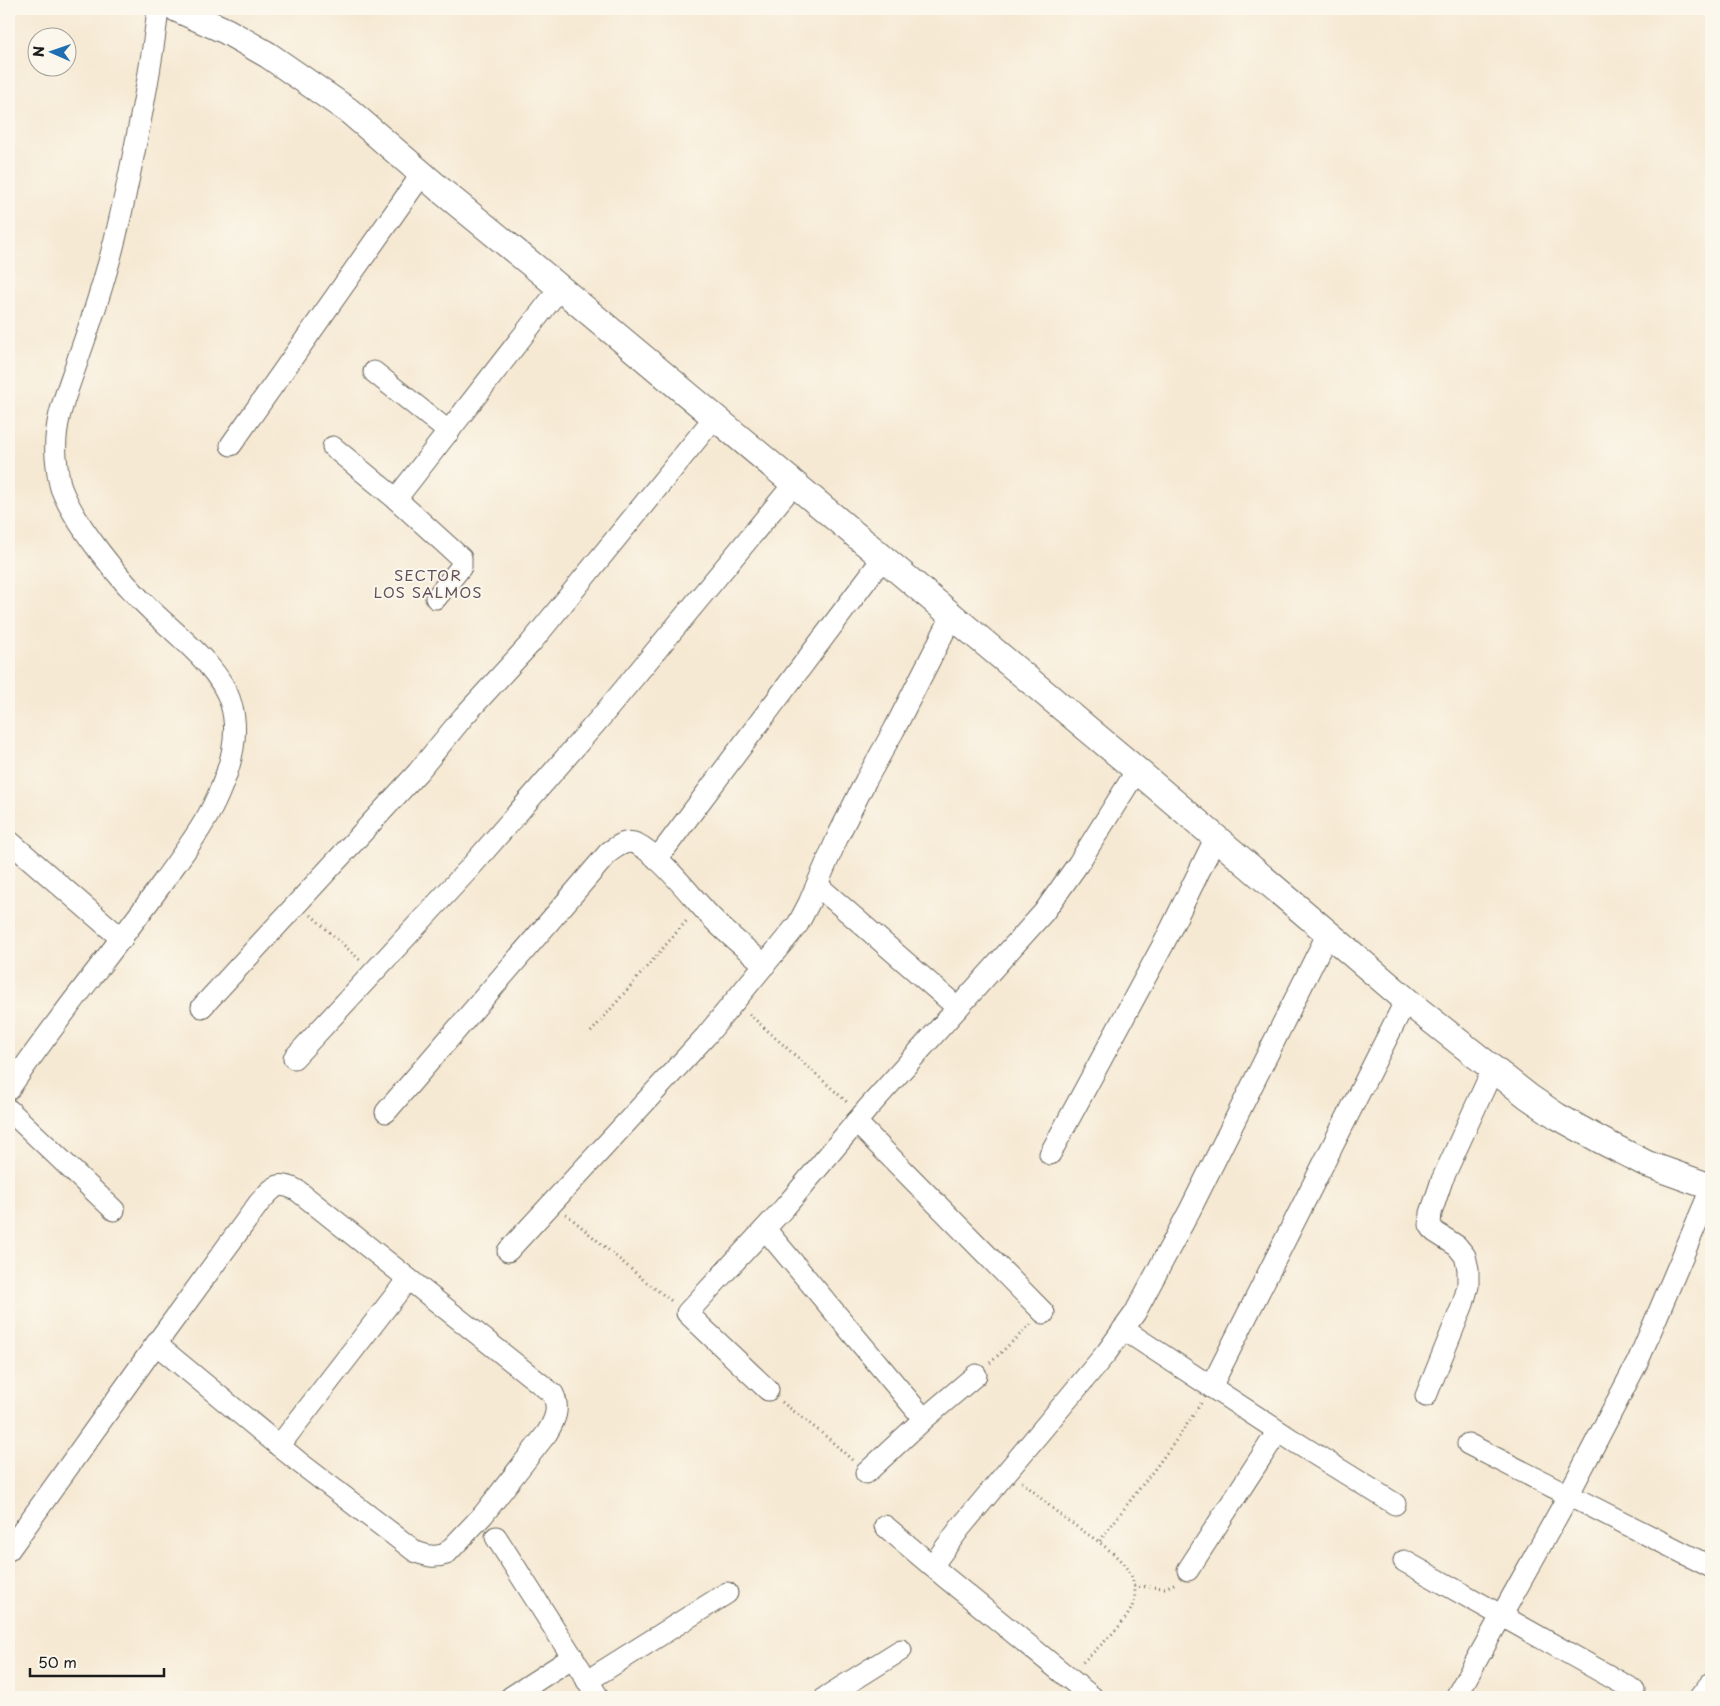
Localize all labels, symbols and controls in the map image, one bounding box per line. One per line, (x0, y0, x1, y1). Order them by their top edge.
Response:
north arrow (28, 28, 78, 78)
text: N (28, 46, 49, 57)
district label: SECTOR LOS SALMOS (373, 563, 483, 603)
scale bar (30, 1646, 164, 1678)
text: 50 m (38, 1650, 77, 1673)

